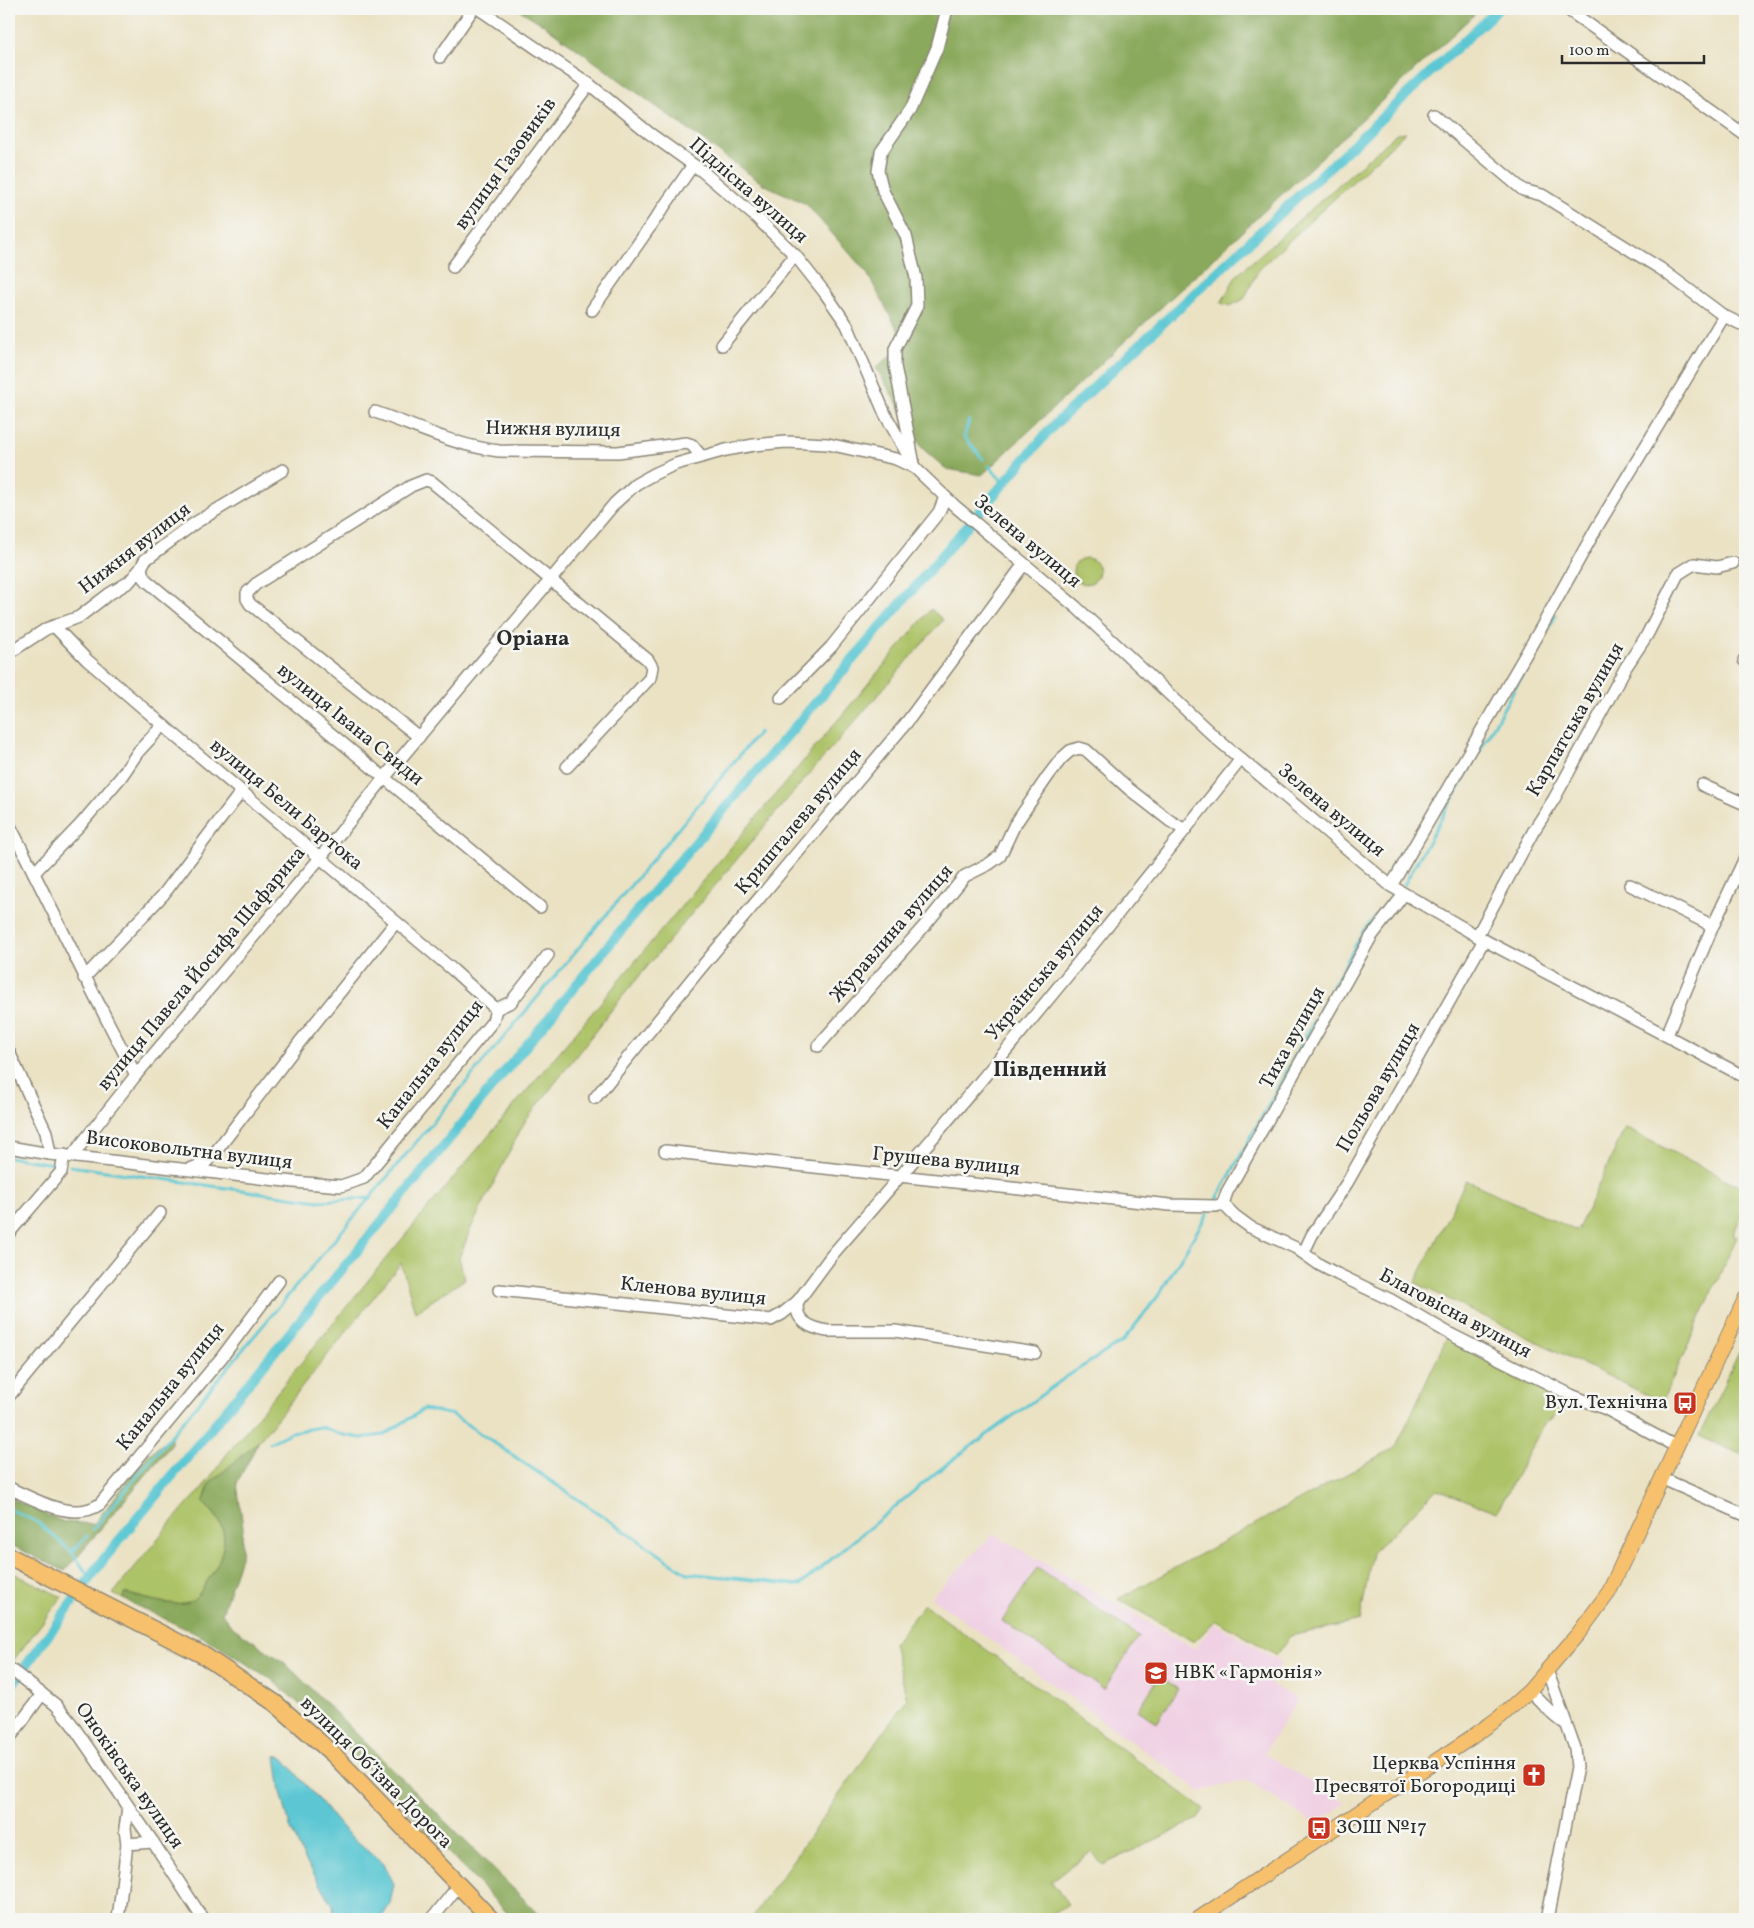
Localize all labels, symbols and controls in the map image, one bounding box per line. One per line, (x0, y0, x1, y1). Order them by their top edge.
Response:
scale bar (1562, 32, 1704, 64)
text: 100 m (1569, 41, 1609, 62)
street label: вулиця Газовиків (448, 92, 564, 236)
street label: Підлісна вулиця (682, 131, 814, 251)
street label: Нижня вулиця (485, 415, 621, 445)
street label: Зелена вулиця (967, 489, 1087, 595)
street label: Нижня вулиця (73, 496, 197, 602)
district label: Оріана (497, 625, 569, 654)
street label: Карпатська вулиця (1520, 638, 1632, 802)
street label: вулиця Івана Свиди (271, 657, 429, 793)
street label: вулиця Бели Бартока (203, 732, 369, 878)
street label: Кришталева вулиця (729, 743, 869, 901)
street label: Зелена вулиця (1271, 758, 1391, 864)
street label: вулиця Павела Йосифа Шафарика (91, 841, 313, 1097)
street label: Журавлина вулиця (824, 859, 960, 1009)
street label: Українська вулиця (979, 899, 1111, 1047)
street label: Тиха вулиця (1253, 982, 1333, 1094)
street label: Канальна вулиця (371, 994, 491, 1136)
street label: Польова вулиця (1330, 1018, 1428, 1158)
district label: Південний (993, 1056, 1107, 1085)
street label: Високовольтна вулиця (84, 1124, 294, 1178)
street label: Грушева вулиця (871, 1140, 1021, 1184)
street label: Благовісна вулиця (1374, 1262, 1536, 1366)
street label: Кленова вулиця (619, 1270, 767, 1314)
street label: Канальна вулиця (110, 1317, 232, 1457)
place label: Вул. Технічна (1545, 1389, 1668, 1417)
bus stop icon: Вул. Технічна (1672, 1390, 1698, 1416)
place label: НВК «Гармонія» (1174, 1659, 1323, 1687)
school or university icon: НВК «Гармонія» (1143, 1660, 1169, 1686)
street label: вулиця Обʼїзна Дорога (293, 1690, 459, 1856)
street label: Оноківська вулиця (68, 1697, 190, 1855)
place label: Церква Успіння Пресвятої Богородиці (1314, 1750, 1516, 1801)
church icon: Церква Успіння Пресвятої Богородиці (1521, 1762, 1547, 1788)
place label: ЗОШ №17 (1336, 1814, 1427, 1842)
bus stop icon: ЗОШ №17 (1306, 1815, 1332, 1841)

